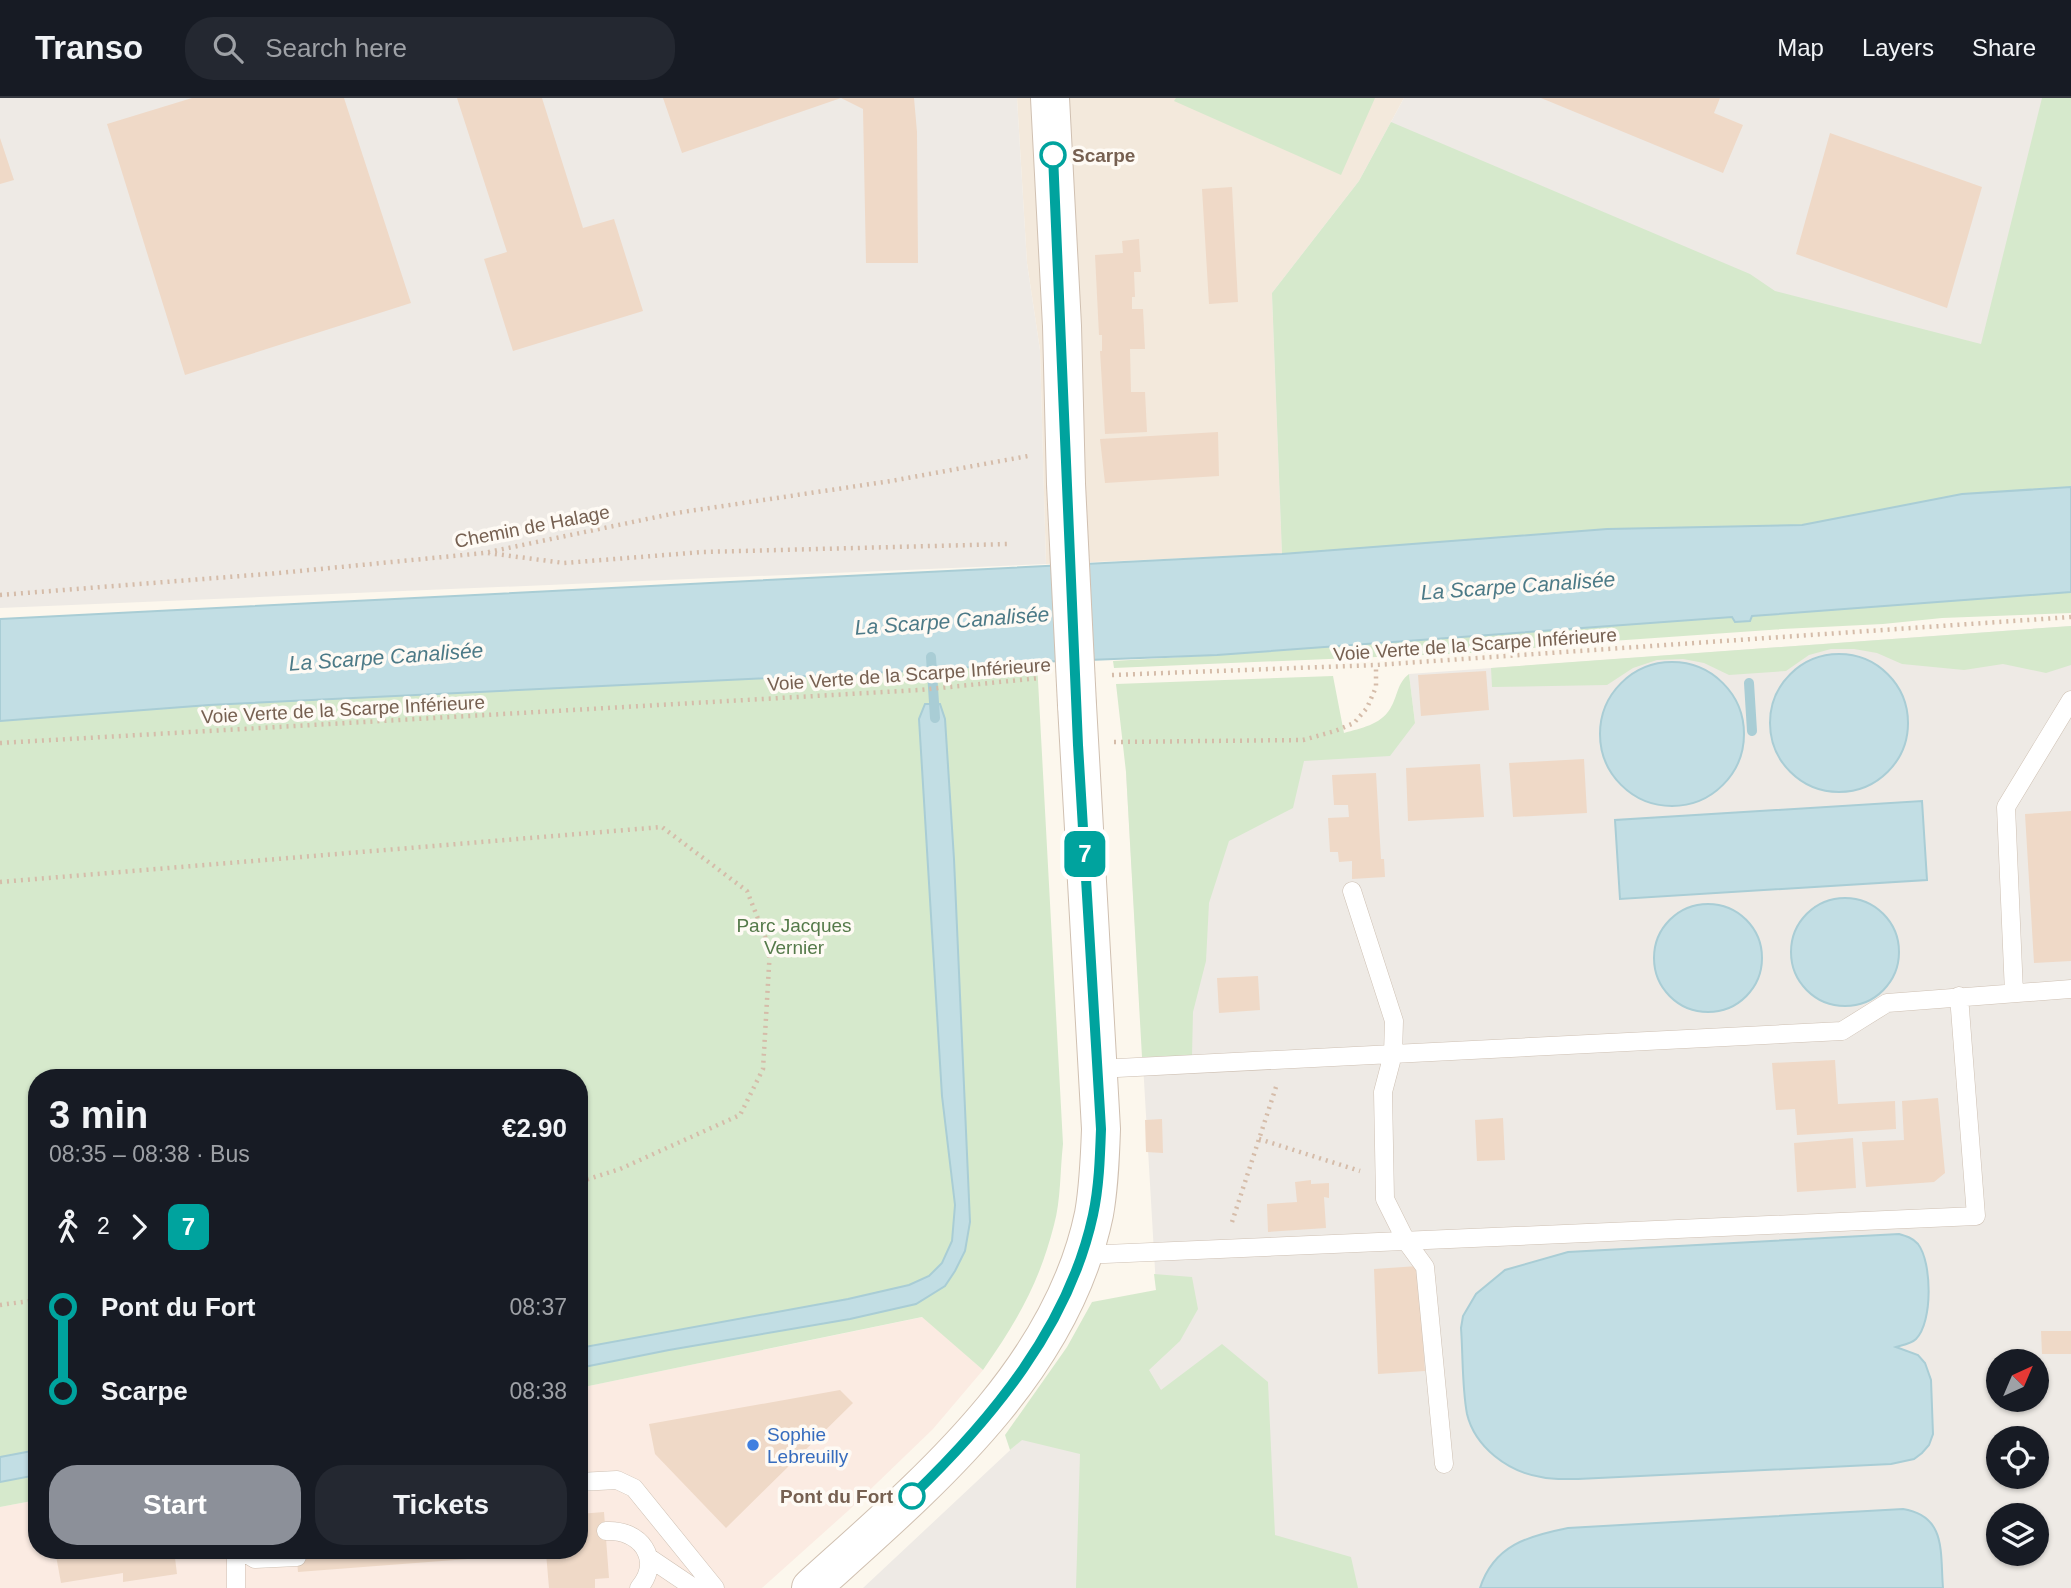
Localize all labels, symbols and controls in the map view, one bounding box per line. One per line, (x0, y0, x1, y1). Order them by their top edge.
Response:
search box (185, 17, 675, 80)
text: Transo (35, 29, 143, 66)
icon: search (209, 29, 247, 67)
text: Search here (265, 33, 407, 63)
text: Map (1777, 34, 1824, 61)
text: Layers (1862, 34, 1934, 61)
text: Share (1972, 34, 2036, 61)
marker: Scarpe (1040, 142, 1066, 168)
place label: Scarpe (1072, 145, 1135, 166)
street label: Chemin de Halage (453, 501, 611, 552)
water label: La Scarpe Canalisée (1420, 567, 1616, 604)
water label: La Scarpe Canalisée (854, 602, 1050, 639)
street label: Voie Verte de la Scarpe Inférieure (1333, 624, 1617, 665)
water label: La Scarpe Canalisée (288, 638, 484, 675)
street label: Voie Verte de la Scarpe Inférieure (767, 654, 1051, 695)
street label: Voie Verte de la Scarpe Inférieure (201, 692, 485, 727)
line badge: 7 (1062, 831, 1108, 877)
text: 7 (1078, 840, 1092, 867)
park label: Parc Jacques Vernier (736, 915, 852, 958)
text: 3 min (49, 1094, 148, 1136)
text: €2.90 (502, 1113, 567, 1143)
text: 08:35 – 08:38 · Bus (49, 1141, 250, 1167)
icon: walk (49, 1208, 87, 1246)
icon: forward (120, 1208, 158, 1246)
text: 2 (97, 1213, 110, 1239)
text: 7 (182, 1213, 195, 1240)
text: Pont du Fort (101, 1292, 256, 1322)
text: 08:37 (509, 1294, 567, 1320)
north arrow (1986, 1349, 2049, 1412)
map controls (1986, 1349, 2049, 1566)
text: Scarpe (101, 1376, 188, 1406)
text: 08:38 (509, 1378, 567, 1404)
place label: Sophie Lebreuilly (767, 1424, 849, 1467)
button: locate (1986, 1426, 2049, 1489)
marker: Sophie Lebreuilly (745, 1437, 761, 1453)
button: Start (49, 1465, 301, 1545)
button: Tickets (315, 1465, 567, 1545)
marker: Pont du Fort (899, 1483, 925, 1509)
place label: Pont du Fort (780, 1486, 894, 1507)
button: layers (1986, 1503, 2049, 1566)

